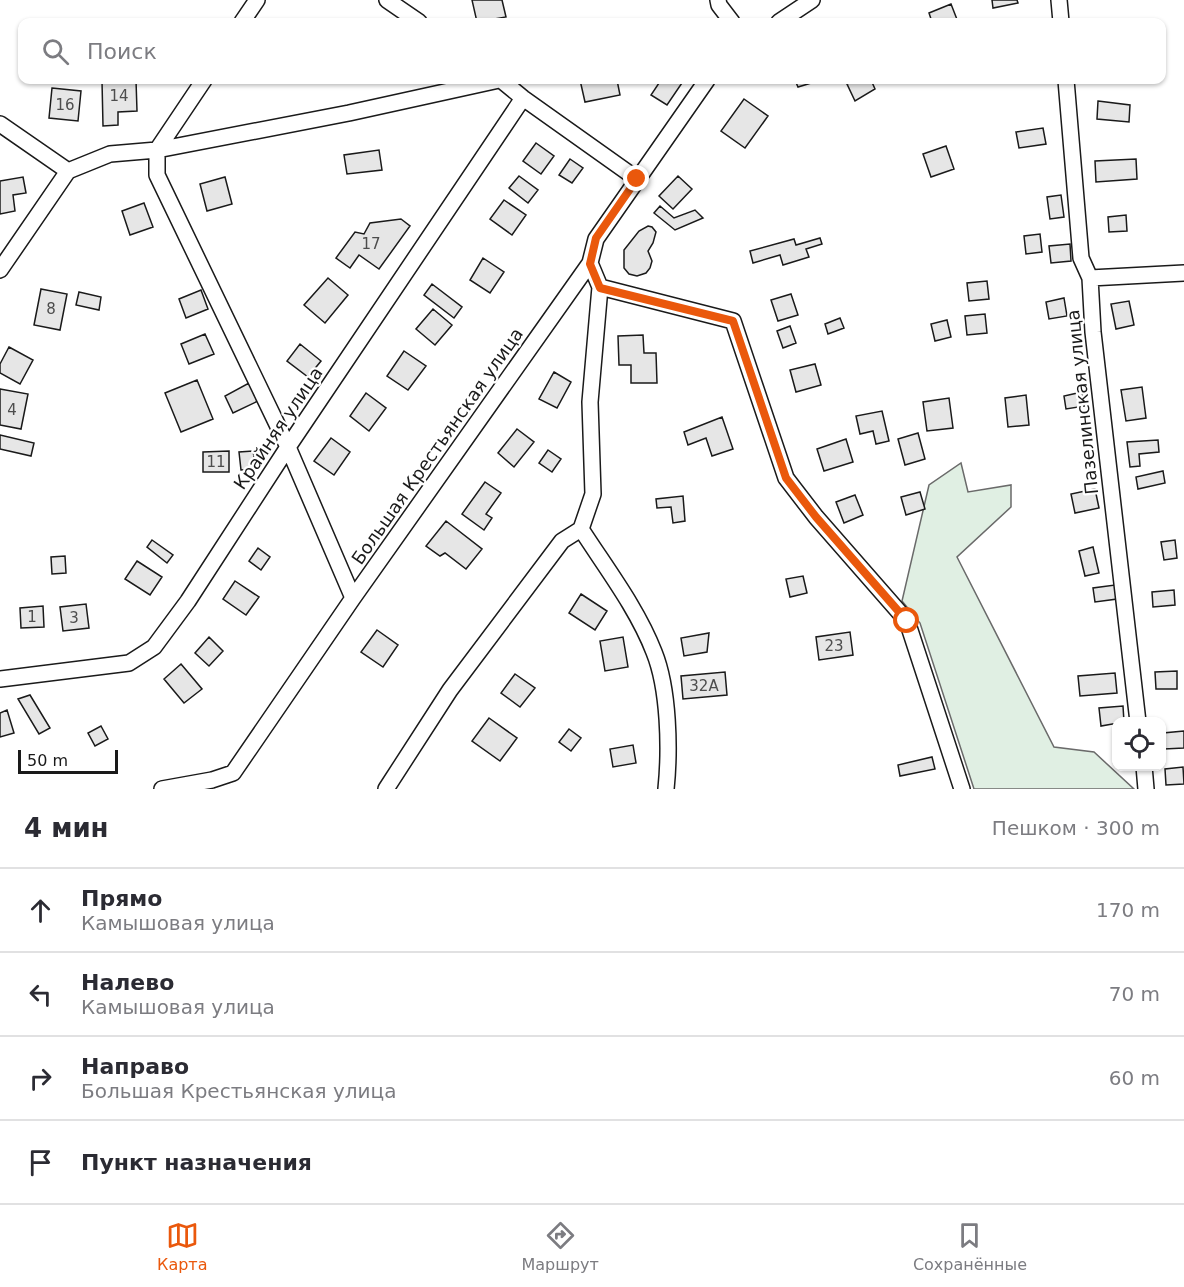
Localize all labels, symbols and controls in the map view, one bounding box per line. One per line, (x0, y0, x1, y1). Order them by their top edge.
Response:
search box (18, 18, 1166, 84)
icon: search (39, 35, 72, 68)
text: Поиск (87, 39, 157, 64)
house number: 14 (109, 87, 129, 105)
house number: 16 (55, 96, 75, 114)
route end (623, 165, 649, 191)
house number: 17 (361, 235, 381, 253)
house number: 8 (46, 300, 56, 318)
street label: Пазелинская улица (1062, 309, 1102, 495)
street label: Большая Крестьянская улица (347, 324, 527, 568)
street label: Крайняя улица (229, 363, 327, 493)
house number: 4 (7, 401, 17, 419)
house number: 11 (206, 453, 226, 471)
route start (893, 607, 919, 633)
house number: 1 (27, 608, 37, 626)
house number: 3 (69, 609, 79, 627)
house number: 23 (824, 637, 844, 655)
house number: 32А (689, 677, 719, 695)
map controls (1112, 717, 1166, 771)
button: locate (1112, 717, 1166, 771)
scale bar (18, 747, 118, 774)
text: 50 m (27, 751, 68, 770)
text: 4 мин (24, 813, 109, 843)
text: Пешком · 300 m (992, 816, 1160, 840)
text: Прямо (81, 886, 162, 911)
icon: ahead (24, 894, 57, 927)
text: 170 m (1096, 898, 1160, 922)
text: Камышовая улица (81, 911, 275, 935)
text: Налево (81, 970, 174, 995)
icon: left (24, 978, 57, 1011)
text: 70 m (1109, 982, 1160, 1006)
text: Камышовая улица (81, 995, 275, 1019)
text: Направо (81, 1054, 189, 1079)
icon: right (24, 1062, 57, 1095)
text: 60 m (1109, 1066, 1160, 1090)
text: Большая Крестьянская улица (81, 1079, 396, 1103)
icon: arrive (24, 1146, 57, 1179)
text: Пункт назначения (81, 1150, 312, 1175)
tab: Карта (157, 1219, 207, 1274)
tab: Маршрут (522, 1219, 599, 1274)
tab: Сохранённые (913, 1219, 1027, 1274)

